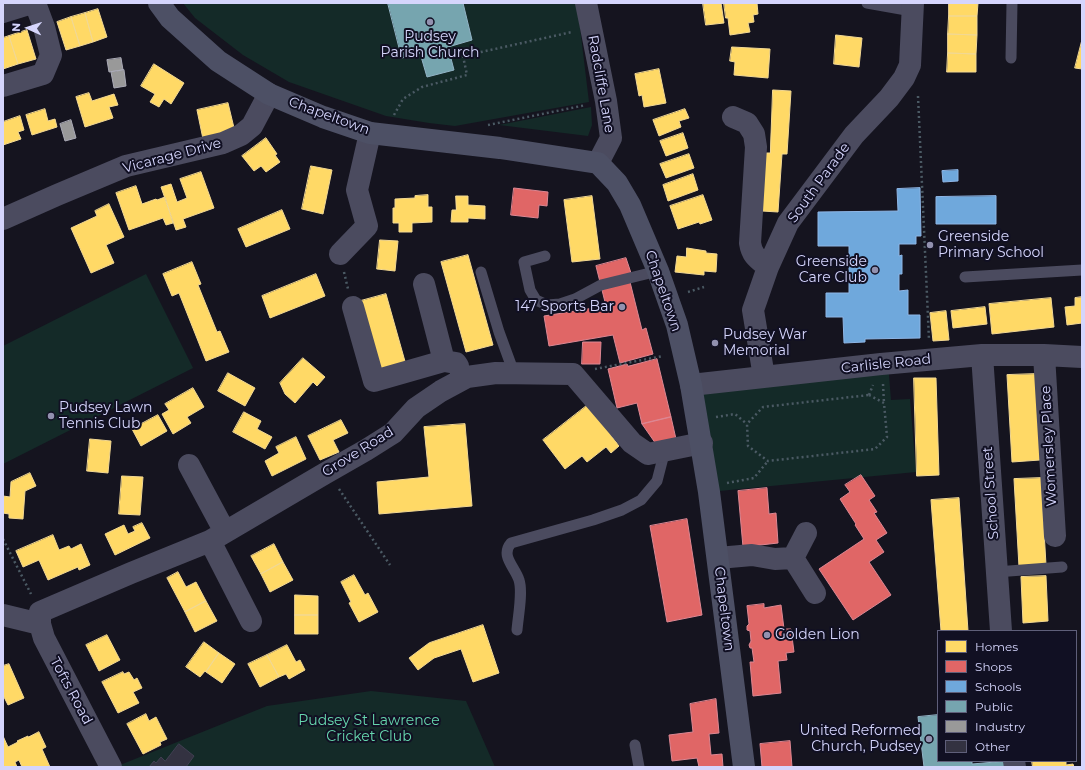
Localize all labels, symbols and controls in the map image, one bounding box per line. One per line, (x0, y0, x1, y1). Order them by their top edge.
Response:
north arrow (8, 8, 48, 48)
marker: Pudsey Parish Church (425, 17, 435, 27)
text: N (9, 23, 23, 32)
place label: Pudsey Parish Church (381, 29, 479, 62)
street label: Radcliffe Lane (584, 34, 618, 134)
street label: Chapeltown (286, 94, 372, 138)
street label: Vicarage Drive (121, 135, 223, 177)
street label: South Parade (784, 140, 854, 226)
place label: Greenside Primary School (938, 229, 1044, 262)
marker: Greenside Primary School (925, 240, 935, 250)
street label: Chapeltown (641, 248, 685, 334)
place label: Greenside Care Club (796, 254, 867, 286)
marker: Greenside Care Club (870, 265, 880, 275)
place label: 147 Sports Bar (515, 299, 614, 315)
marker: 147 Sports Bar (617, 302, 627, 312)
place label: Pudsey War Memorial (723, 327, 807, 360)
marker: Pudsey War Memorial (710, 338, 720, 348)
street label: Carlisle Road (840, 351, 932, 377)
street label: Womersley Place (1037, 385, 1061, 507)
place label: Pudsey Lawn Tennis Club (59, 400, 153, 432)
marker: Pudsey Lawn Tennis Club (46, 411, 56, 421)
street label: Grove Road (319, 423, 397, 481)
street label: School Street (979, 446, 1003, 540)
street label: Chapeltown (710, 566, 738, 652)
place label: Golden Lion (775, 627, 860, 643)
marker: Golden Lion (762, 630, 772, 640)
legend (937, 630, 1077, 762)
text: Homes (975, 639, 1018, 654)
street label: Tofts Road (46, 655, 96, 727)
text: Shops (975, 659, 1012, 674)
text: Schools (975, 679, 1021, 694)
text: Public (975, 699, 1013, 714)
park label: Pudsey St Lawrence Cricket Club (298, 713, 440, 746)
text: Industry (975, 719, 1025, 734)
place label: United Reformed Church, Pudsey (799, 723, 921, 756)
marker: United Reformed Church, Pudsey (924, 734, 934, 744)
text: Other (975, 739, 1010, 754)

